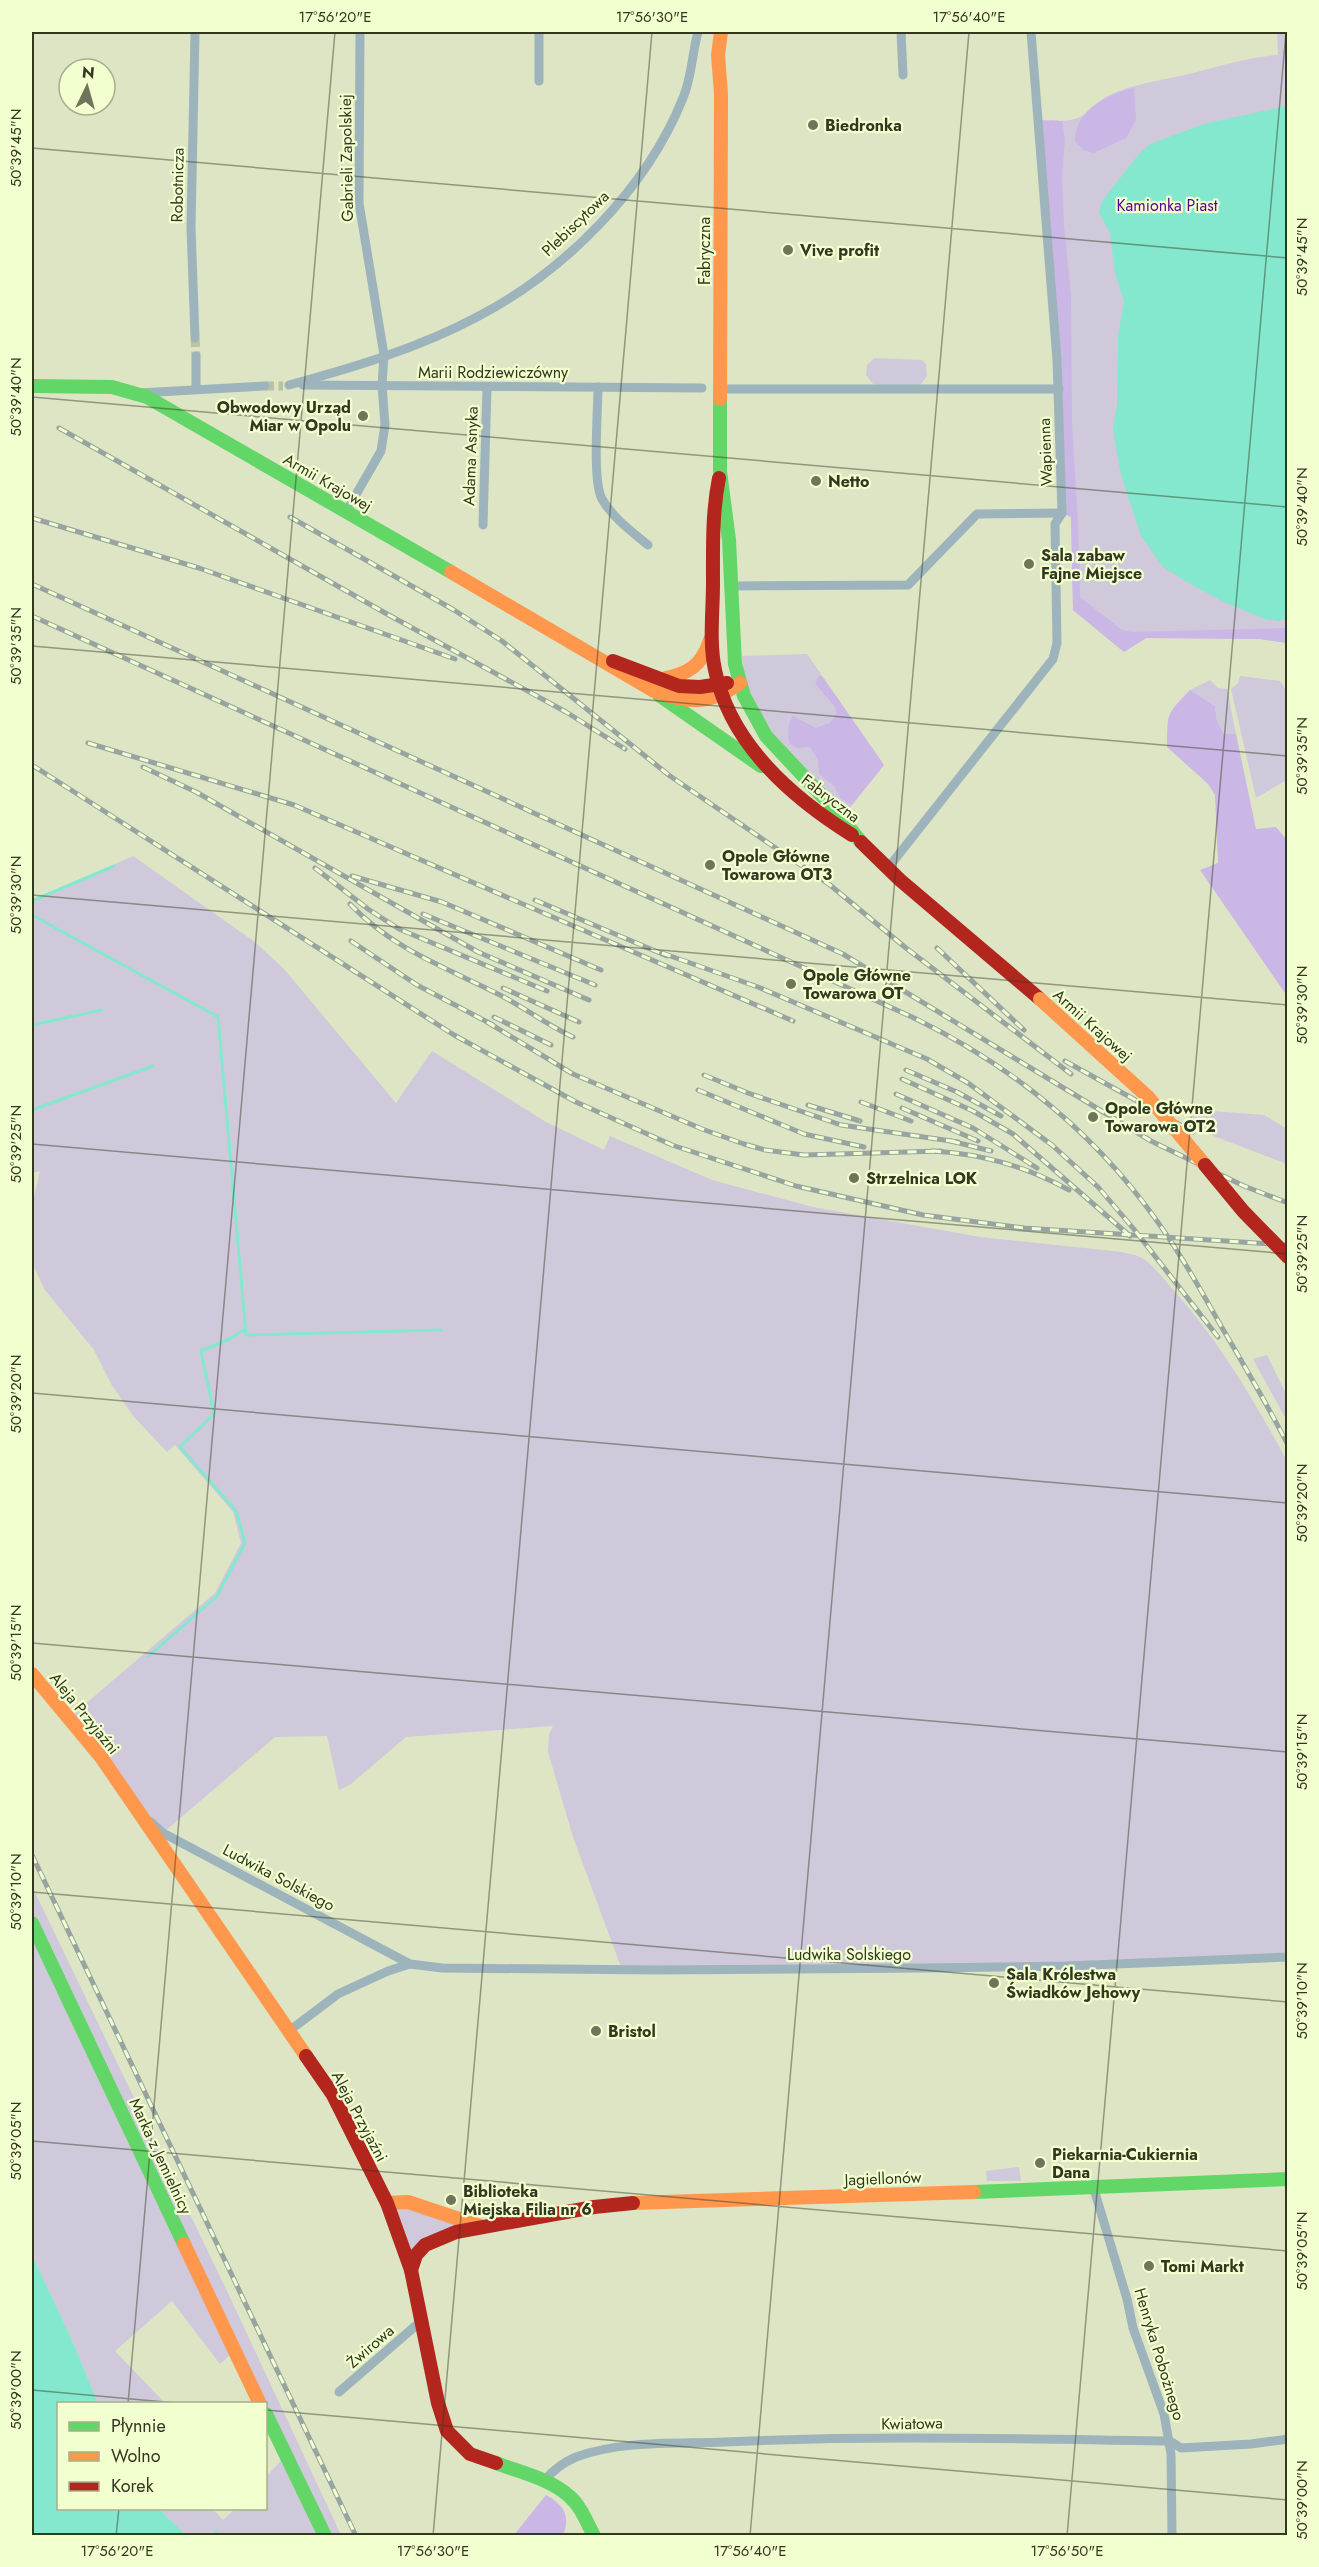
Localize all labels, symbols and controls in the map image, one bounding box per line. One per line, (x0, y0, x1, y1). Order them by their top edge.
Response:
text: 17°56'20"E (299, 6, 371, 28)
text: 17°56'30"E (616, 6, 688, 28)
text: 17°56'40"E (932, 6, 1006, 28)
north arrow (57, 57, 117, 117)
text: N (81, 61, 96, 85)
street label: Gabrieli Zapolskiej (334, 94, 359, 222)
text: 50°39'45"N (5, 109, 27, 187)
place label: Biedronka (825, 114, 902, 137)
marker: Biedronka (806, 118, 820, 132)
street label: Robotnicza (165, 147, 190, 223)
street label: Plebiscytowa (536, 185, 614, 262)
park label: Kamionka Piast (1117, 194, 1218, 217)
street label: Fabryczna (693, 217, 716, 285)
text: 50°39'45"N (1291, 218, 1313, 296)
place label: Vive profit (799, 239, 880, 262)
marker: Vive profit (781, 243, 795, 257)
text: 50°39'40"N (5, 357, 27, 437)
street label: Marii Rodziewiczówny (418, 361, 569, 384)
place label: Obwodowy Urząd Miar w Opolu (217, 396, 351, 437)
street label: Adama Asnyka (457, 406, 484, 506)
marker: Obwodowy Urząd Miar w Opolu (356, 409, 370, 423)
street label: Wapienna (1033, 418, 1058, 486)
street label: Armii Krajowej (279, 448, 376, 517)
text: 50°39'40"N (1291, 467, 1313, 547)
place label: Netto (828, 470, 870, 493)
marker: Netto (809, 474, 823, 488)
place label: Sala zabaw Fajne Miejsce (1041, 544, 1142, 585)
marker: Sala zabaw Fajne Miejsce (1022, 557, 1036, 571)
text: 50°39'35"N (5, 607, 27, 685)
text: 50°39'35"N (1291, 717, 1313, 795)
street label: Fabryczna (797, 769, 865, 828)
place label: Opole Główne Towarowa OT3 (722, 845, 832, 886)
text: 50°39'30"N (5, 856, 27, 934)
marker: Opole Główne Towarowa OT3 (703, 858, 717, 872)
place label: Opole Główne Towarowa OT (803, 964, 911, 1005)
text: 50°39'30"N (1291, 966, 1313, 1044)
marker: Opole Główne Towarowa OT (784, 977, 798, 991)
street label: Armii Krajowej (1048, 984, 1137, 1067)
place label: Opole Główne Towarowa OT2 (1105, 1097, 1216, 1138)
text: 50°39'25"N (5, 1105, 27, 1183)
marker: Opole Główne Towarowa OT2 (1086, 1110, 1100, 1124)
place label: Strzelnica LOK (866, 1167, 978, 1190)
marker: Strzelnica LOK (847, 1171, 861, 1185)
text: 50°39'25"N (1291, 1215, 1313, 1293)
text: 50°39'20"N (5, 1355, 27, 1433)
text: 50°39'20"N (1291, 1464, 1313, 1542)
text: 50°39'15"N (5, 1605, 27, 1681)
street label: Aleja Przyjaźni (44, 1667, 125, 1759)
text: 50°39'15"N (1291, 1714, 1313, 1790)
street label: Ludwika Solskiego (219, 1838, 339, 1917)
text: 50°39'10"N (5, 1853, 27, 1931)
street label: Ludwika Solskiego (787, 1943, 911, 1966)
text: 50°39'10"N (1291, 1962, 1313, 2040)
place label: Sala Królestwa Świadków Jehowy (1006, 1963, 1141, 2004)
marker: Sala Królestwa Świadków Jehowy (987, 1976, 1001, 1990)
place label: Bristol (608, 2020, 656, 2043)
marker: Bristol (589, 2024, 603, 2038)
street label: Aleja Przyjaźni (326, 2067, 393, 2166)
street label: Marka z Jemielnicy (124, 2094, 198, 2219)
text: 50°39'05"N (5, 2102, 27, 2180)
place label: Piekarnia-Cukiernia Dana (1052, 2143, 1198, 2184)
marker: Piekarnia-Cukiernia Dana (1033, 2156, 1047, 2170)
street label: Jagiellonów (842, 2166, 922, 2191)
place label: Biblioteka Miejska Filia nr 6 (463, 2180, 592, 2221)
marker: Biblioteka Miejska Filia nr 6 (444, 2193, 458, 2207)
text: 50°39'05"N (1291, 2212, 1313, 2290)
place label: Tomi Markt (1161, 2255, 1245, 2278)
marker: Tomi Markt (1142, 2259, 1156, 2273)
street label: Henryka Pobożnego (1128, 2285, 1191, 2423)
street label: Żwirowa (342, 2319, 399, 2373)
text: 50°39'00"N (5, 2350, 27, 2430)
legend (57, 2402, 267, 2510)
street label: Kwiatowa (881, 2411, 943, 2436)
text: Płynnie (111, 2413, 166, 2439)
text: Wolno (111, 2443, 161, 2469)
text: 50°39'00"N (1291, 2460, 1313, 2540)
text: Korek (111, 2473, 154, 2499)
text: 17°56'20"E (81, 2540, 153, 2562)
text: 17°56'30"E (397, 2540, 469, 2562)
text: 17°56'40"E (713, 2540, 787, 2562)
text: 17°56'50"E (1031, 2540, 1103, 2562)

